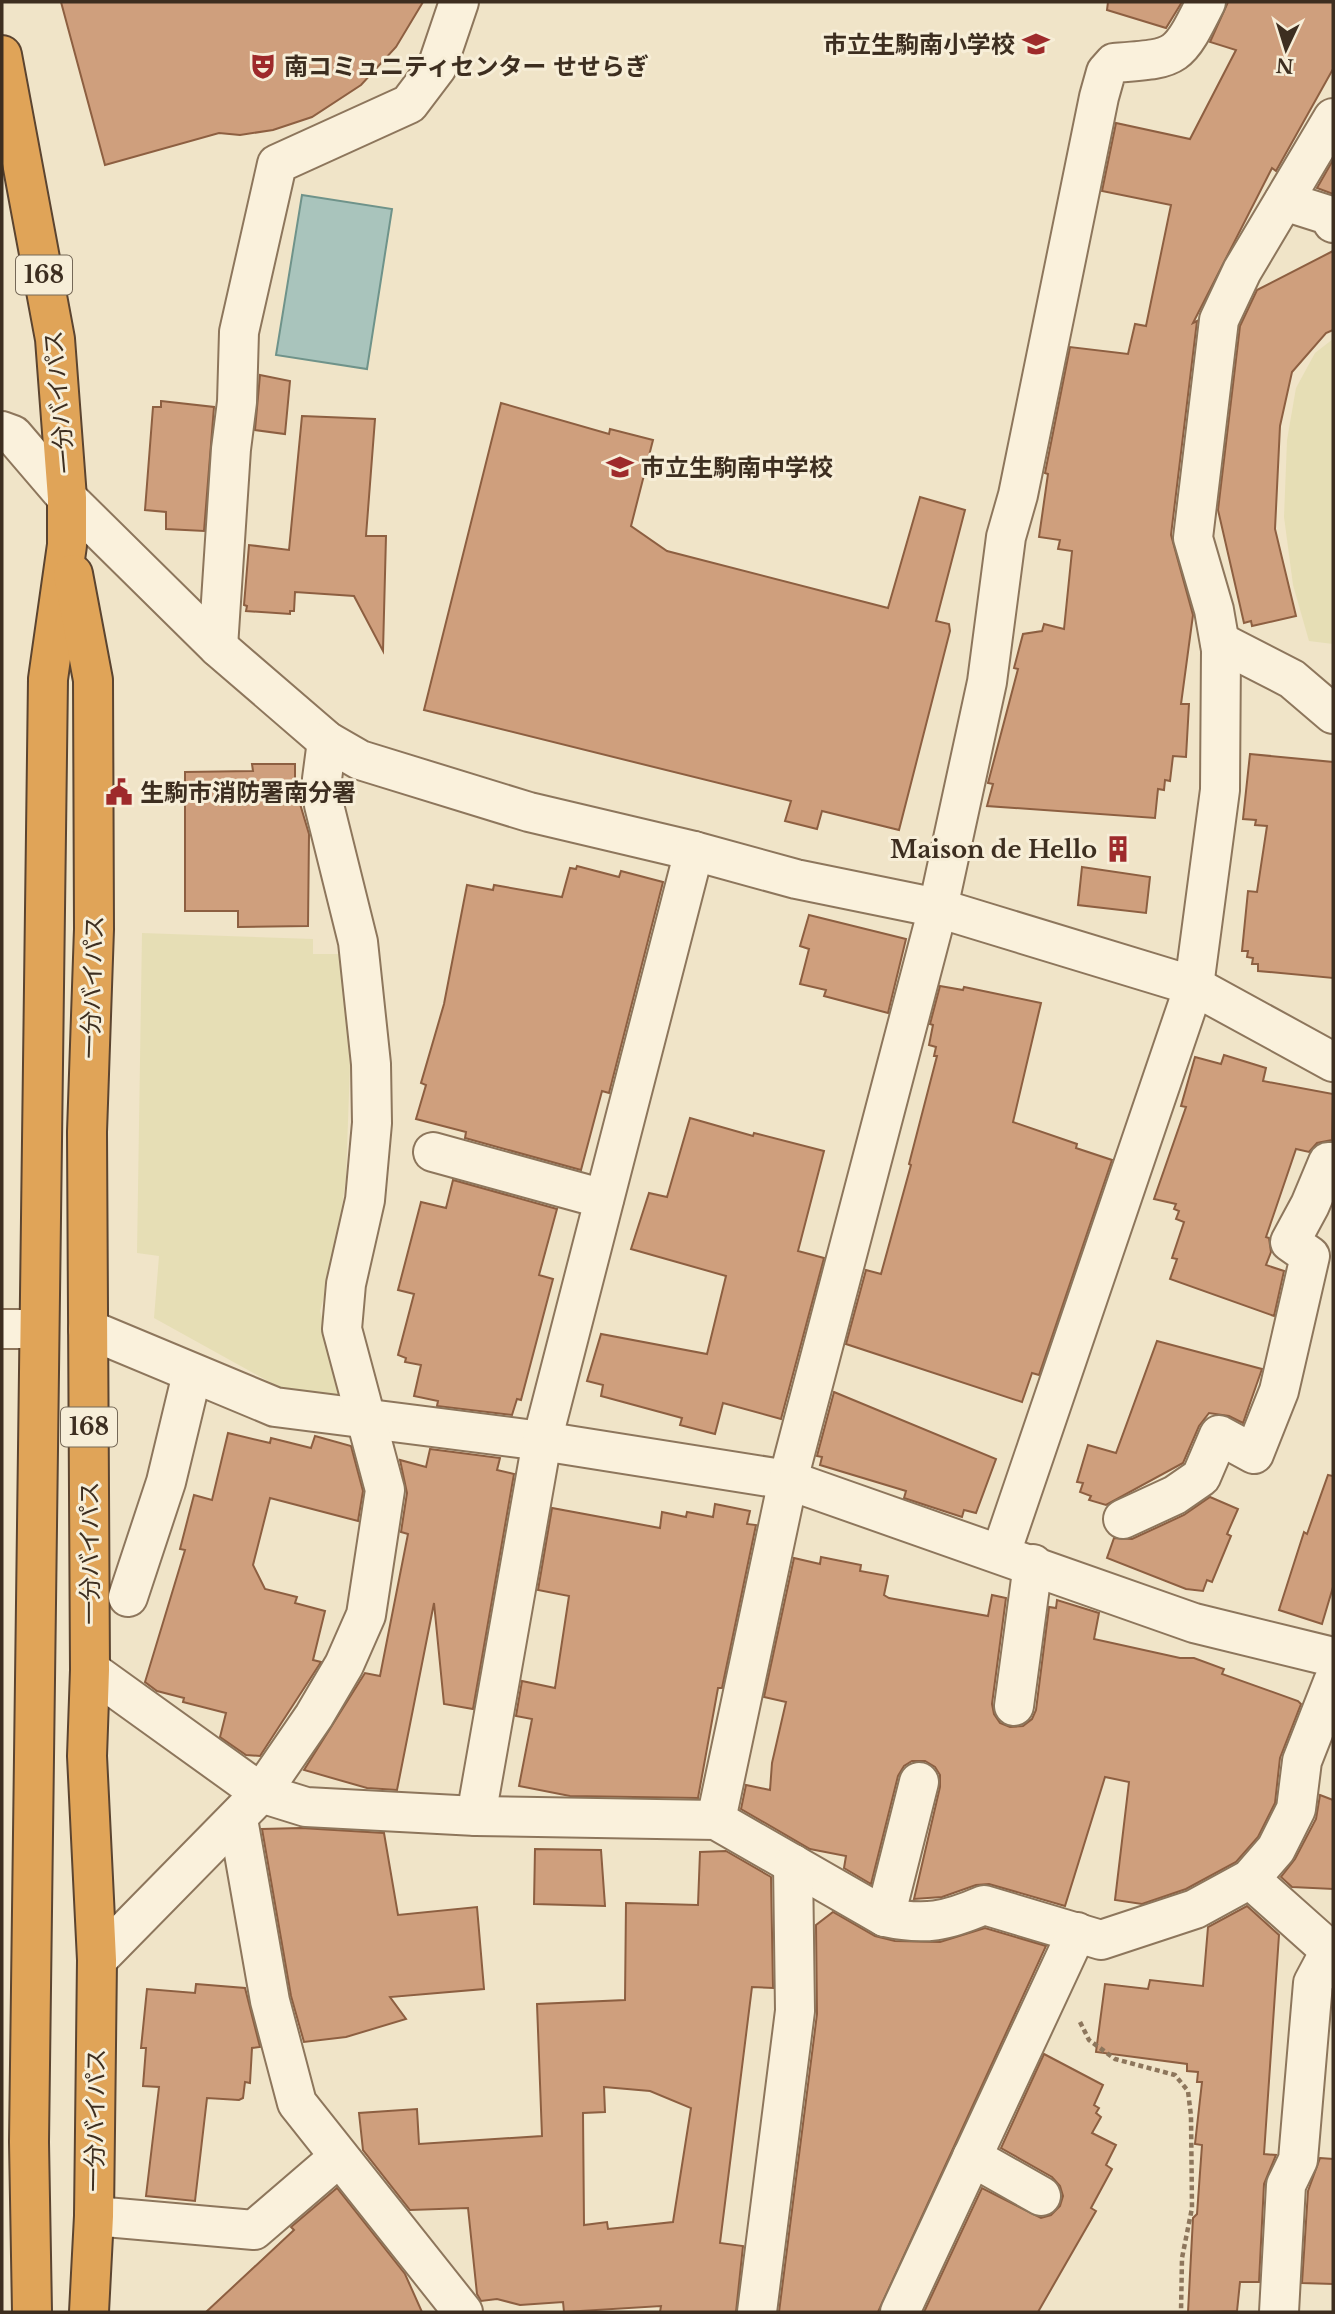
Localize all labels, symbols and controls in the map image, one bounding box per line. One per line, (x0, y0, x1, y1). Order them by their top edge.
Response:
north arrow (1251, 14, 1321, 84)
school or university icon: 市立生駒南小学校 (1021, 29, 1051, 59)
place label: 市立生駒南小学校 (823, 30, 1015, 59)
theatre icon: 南コミュニティセンター せせらぎ (248, 51, 278, 81)
place label: 南コミュニティセンター せせらぎ (284, 52, 649, 81)
text: N (1275, 53, 1295, 78)
road number: 168 (16, 256, 72, 294)
street label: 一分バイパス (38, 329, 80, 475)
school or university icon: 市立生駒南中学校 (605, 452, 635, 482)
place label: 市立生駒南中学校 (641, 453, 833, 482)
public building icon: 生駒市消防署南分署 (104, 777, 134, 807)
place label: 生駒市消防署南分署 (140, 778, 356, 807)
building icon: Maison de Hello (1103, 834, 1133, 864)
place label: Maison de Hello (890, 835, 1097, 864)
street label: 一分バイパス (75, 915, 109, 1059)
road number: 168 (61, 1408, 117, 1446)
street label: 一分バイパス (75, 1481, 104, 1625)
street label: 一分バイパス (79, 2048, 111, 2192)

